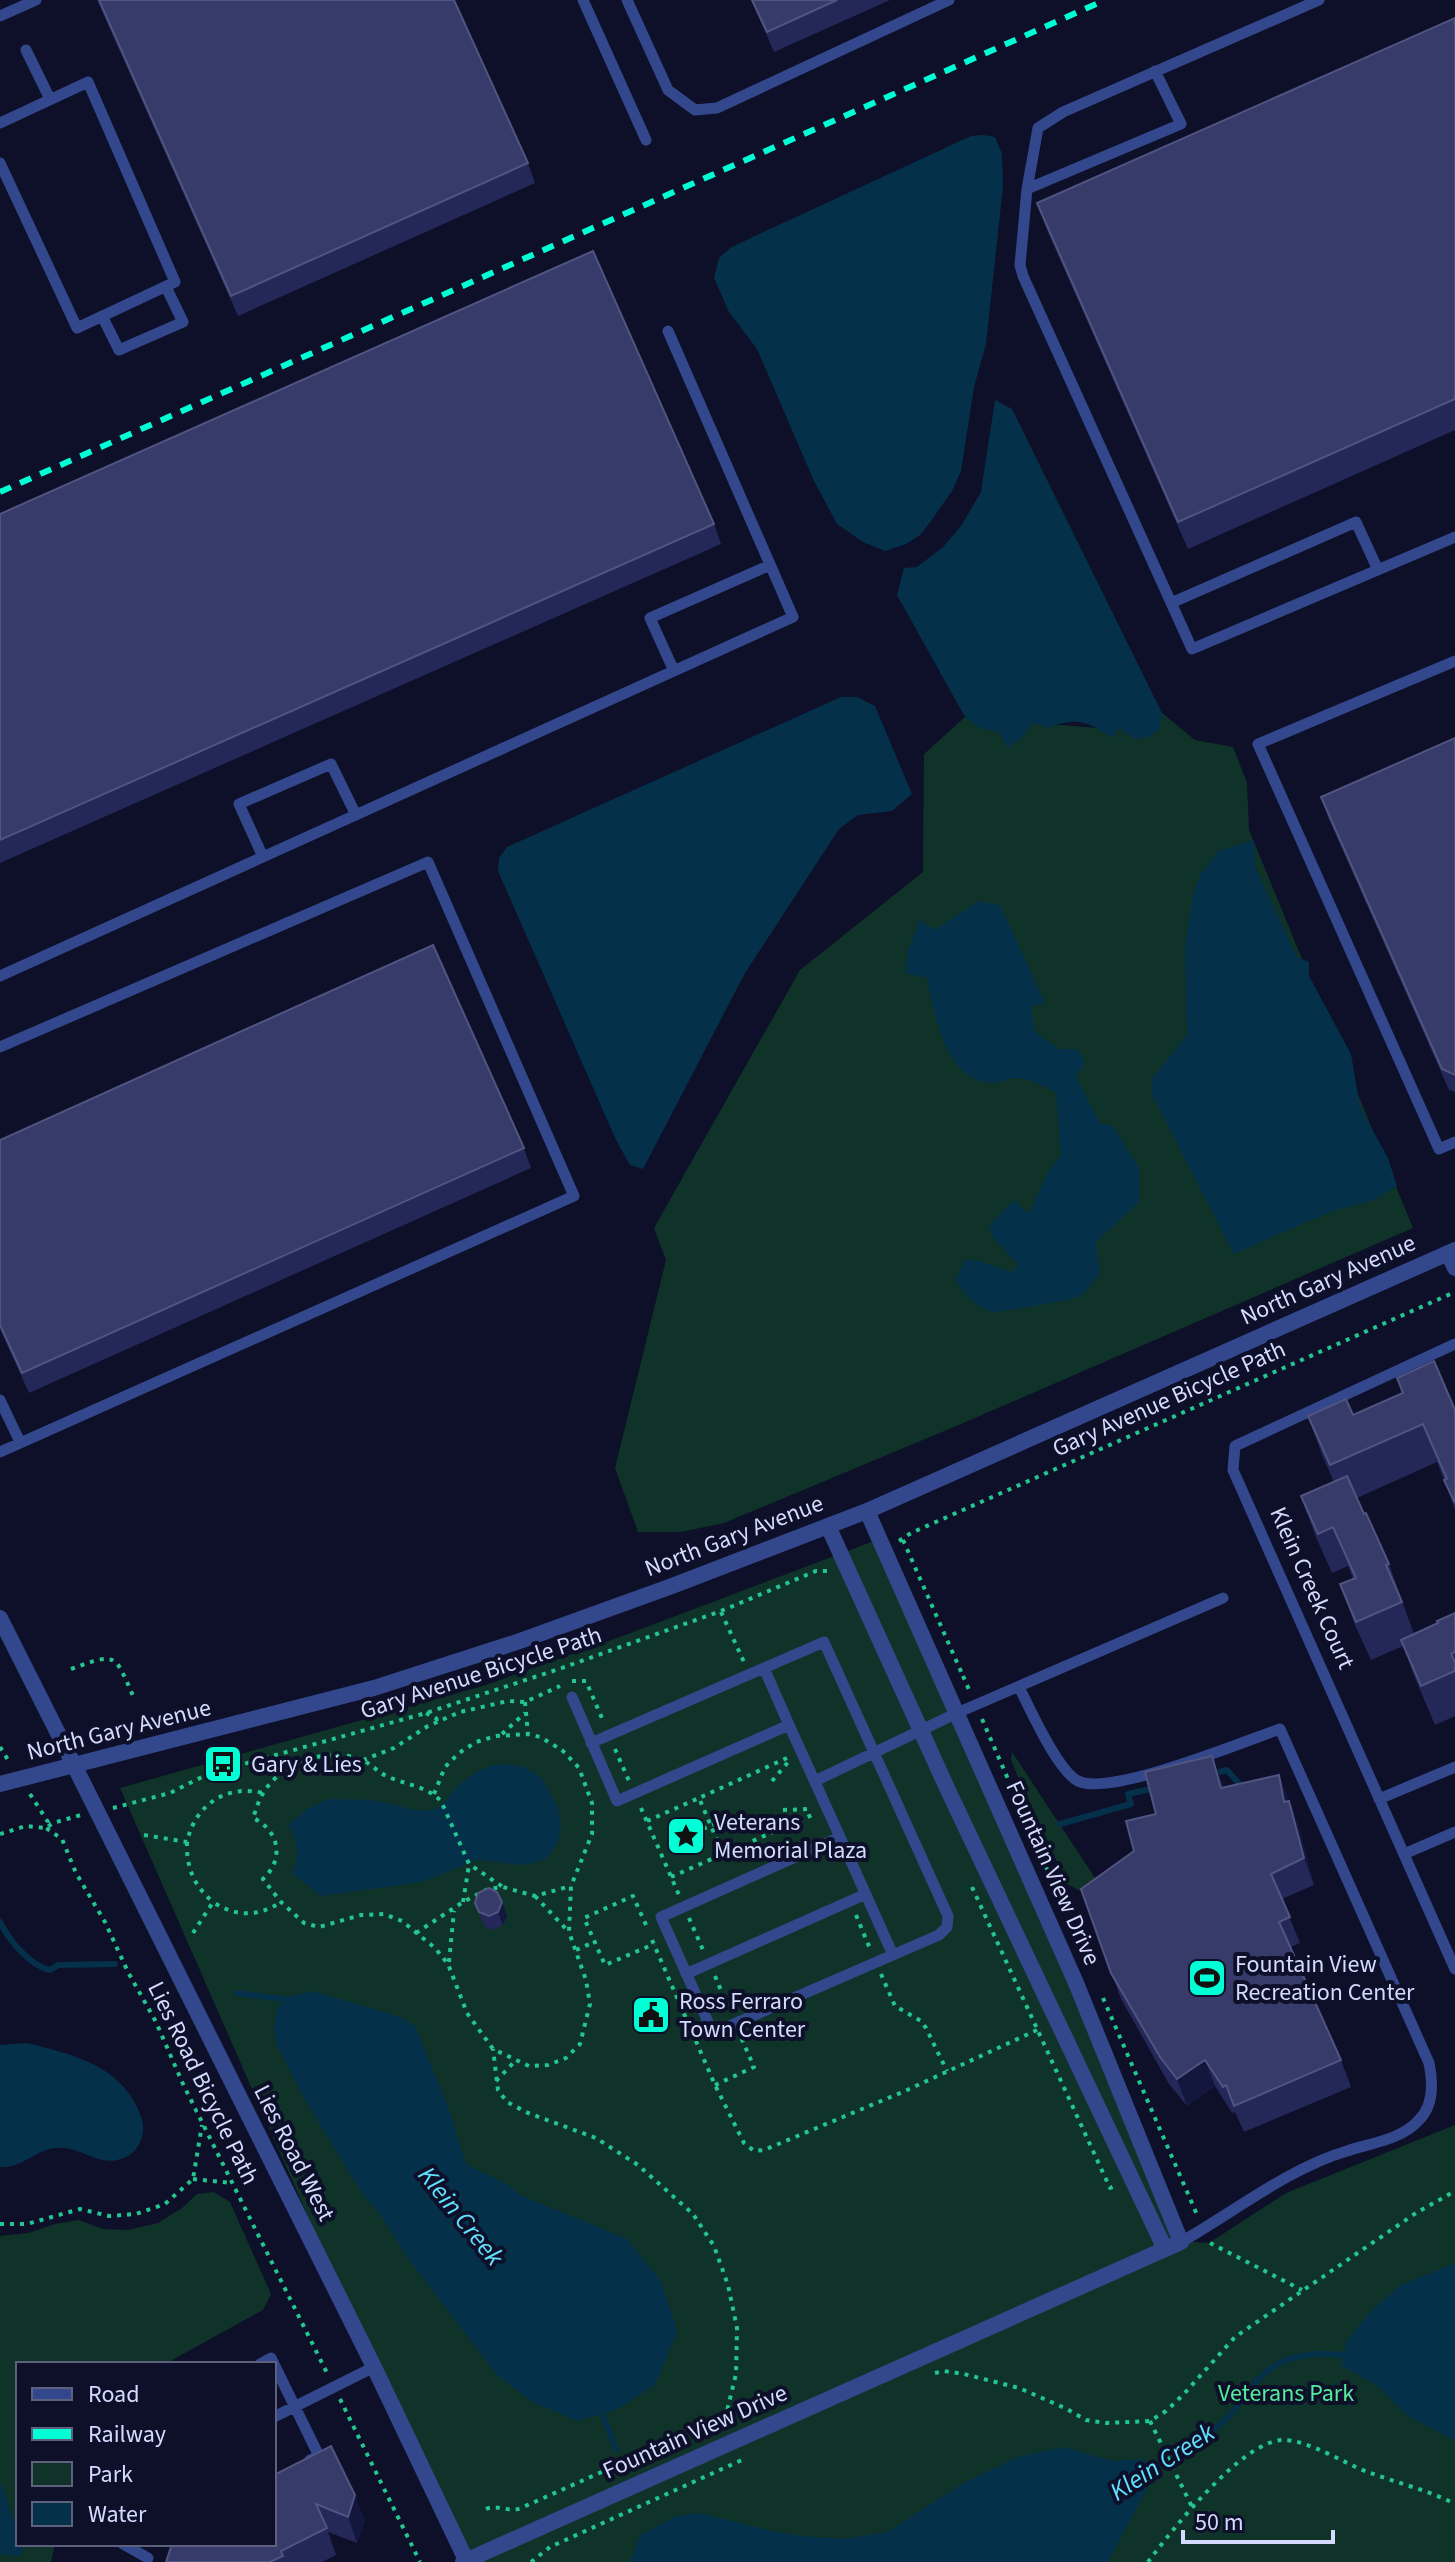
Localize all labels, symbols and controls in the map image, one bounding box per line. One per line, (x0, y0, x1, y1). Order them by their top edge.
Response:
street label: North Gary Avenue (1235, 1226, 1421, 1334)
street label: Gary Avenue Bicycle Path (1047, 1332, 1291, 1466)
street label: North Gary Avenue (640, 1486, 828, 1586)
street label: Klein Creek Court (1261, 1501, 1363, 1675)
street label: Gary Avenue Bicycle Path (356, 1617, 606, 1729)
street label: North Gary Avenue (23, 1690, 215, 1770)
bus stop icon: Gary & Lies (202, 1743, 244, 1785)
place label: Gary & Lies (251, 1747, 362, 1782)
street label: Fountain View Drive (997, 1775, 1109, 1971)
place label: Veterans Memorial Plaza (714, 1805, 867, 1868)
place icon: Veterans Memorial Plaza (665, 1815, 707, 1857)
place label: Fountain View Recreation Center (1235, 1947, 1415, 2010)
sports icon: Fountain View Recreation Center (1186, 1957, 1228, 1999)
street label: Lies Road Bicycle Path (139, 1975, 267, 2191)
place label: Ross Ferraro Town Center (679, 1984, 806, 2047)
public building icon: Ross Ferraro Town Center (630, 1994, 672, 2036)
street label: Lies Road West (245, 2079, 343, 2227)
water label: Klein Creek (409, 2158, 513, 2274)
legend (16, 2362, 276, 2546)
street label: Fountain View Drive (597, 2376, 793, 2488)
park label: Veterans Park (1218, 2376, 1354, 2411)
text: Road (88, 2377, 140, 2412)
water label: Klein Creek (1102, 2414, 1222, 2510)
text: Railway (88, 2417, 166, 2452)
text: Park (88, 2457, 133, 2492)
scale bar (1183, 2494, 1333, 2544)
text: Water (88, 2497, 147, 2532)
text: 50 m (1195, 2505, 1244, 2540)

